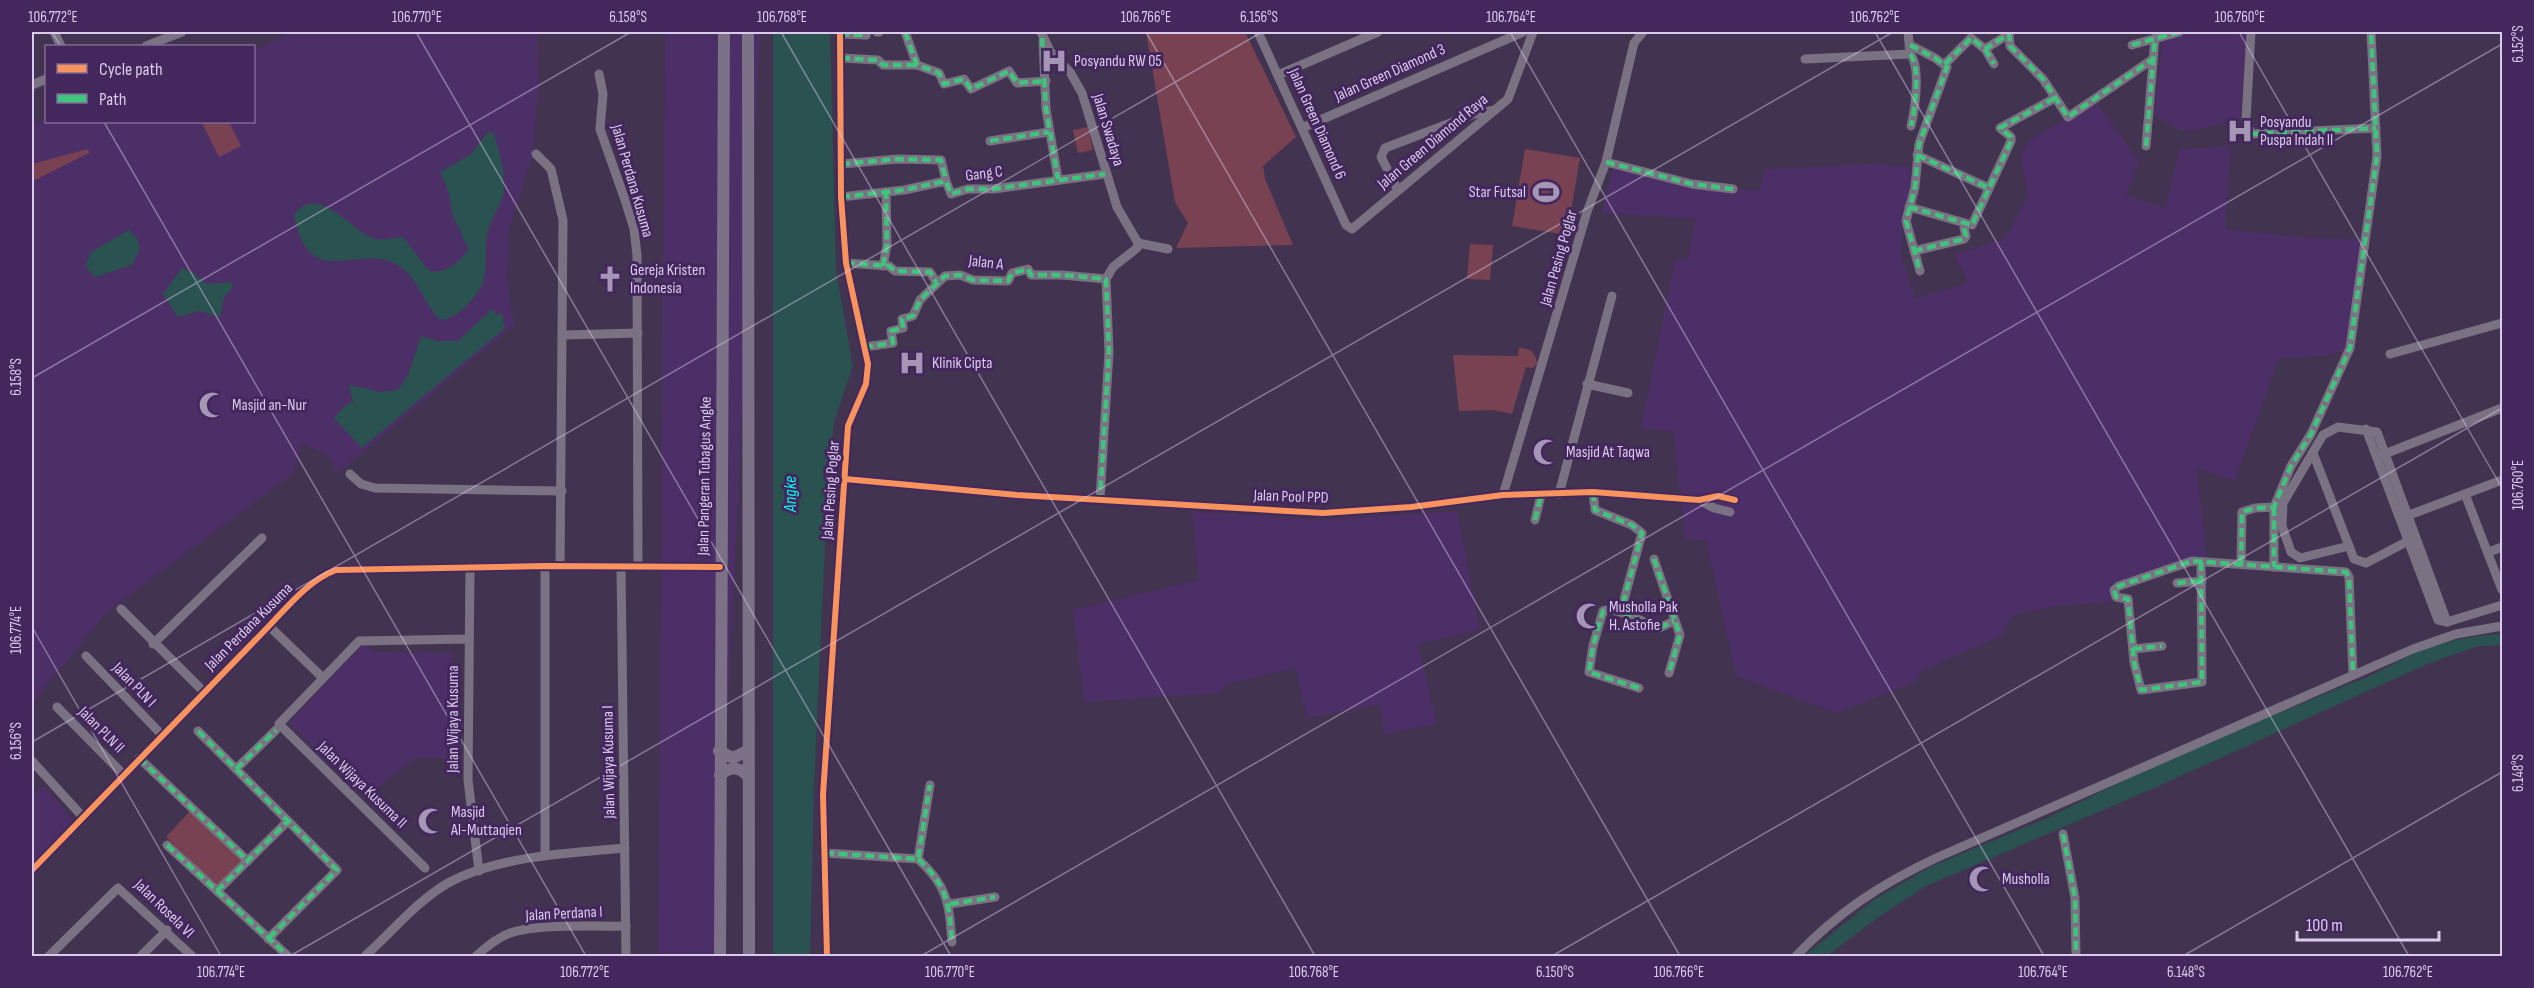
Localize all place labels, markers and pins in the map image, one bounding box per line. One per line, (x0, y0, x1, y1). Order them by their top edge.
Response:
hospital icon: Posyandu RW 05 (1039, 46, 1069, 76)
place label: Posyandu RW 05 (1074, 52, 1162, 71)
place label: Posyandu Puspa Indah II (2260, 113, 2333, 150)
hospital icon: Posyandu Puspa Indah II (2225, 116, 2255, 146)
sports icon: Star Futsal (1531, 177, 1561, 207)
place label: Star Futsal (1469, 183, 1526, 202)
place label: Gereja Kristen Indonesia (630, 261, 705, 298)
church icon: Gereja Kristen Indonesia (595, 264, 625, 294)
hospital icon: Klinik Cipta (897, 348, 927, 378)
place label: Klinik Cipta (932, 354, 992, 373)
mosque icon: Masjid an-Nur (197, 390, 227, 420)
place label: Masjid an-Nur (232, 396, 307, 415)
mosque icon: Masjid At Taqwa (1531, 437, 1561, 467)
place label: Masjid At Taqwa (1566, 443, 1650, 462)
place label: Musholla Pak H. Astofie (1609, 598, 1678, 635)
mosque icon: Musholla Pak H. Astofie (1574, 601, 1604, 631)
place label: Masjid Al-Muttaqien (450, 803, 522, 840)
mosque icon: Masjid Al-Muttaqien (416, 806, 446, 836)
mosque icon: Musholla (1967, 864, 1997, 894)
place label: Musholla (2002, 870, 2050, 889)

